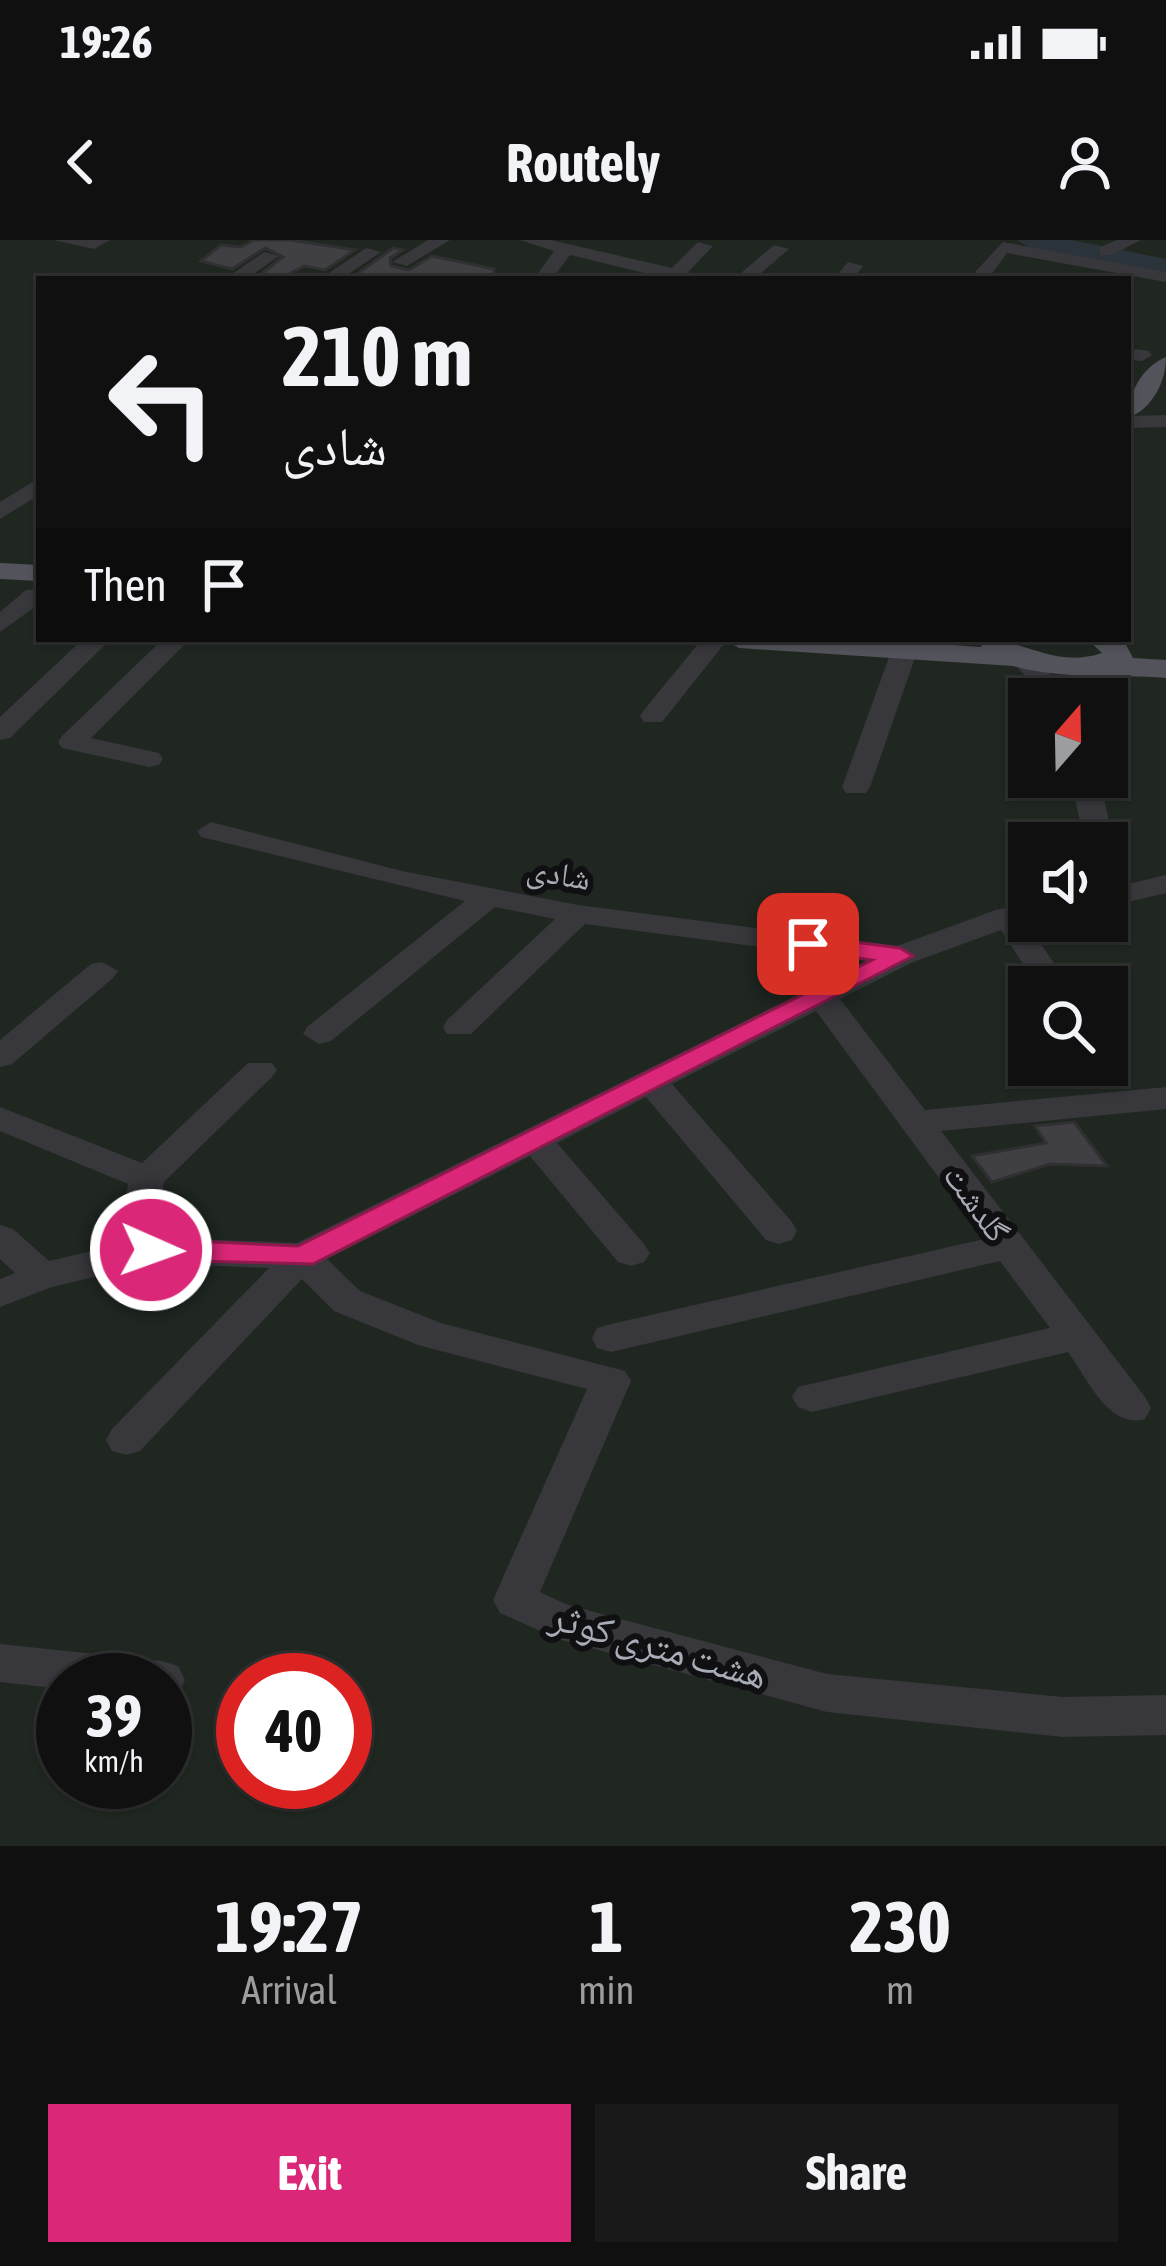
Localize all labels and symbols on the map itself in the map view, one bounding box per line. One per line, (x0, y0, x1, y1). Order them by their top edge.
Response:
north arrow (1008, 678, 1128, 798)
street label: شادی (524, 849, 594, 899)
pin (757, 893, 859, 995)
street label: گلدشت (936, 1157, 1018, 1249)
position arrow (88, 1187, 214, 1313)
street label: هشت متری کوثر (544, 1593, 772, 1699)
speed limit sign: 40 (216, 1653, 372, 1809)

